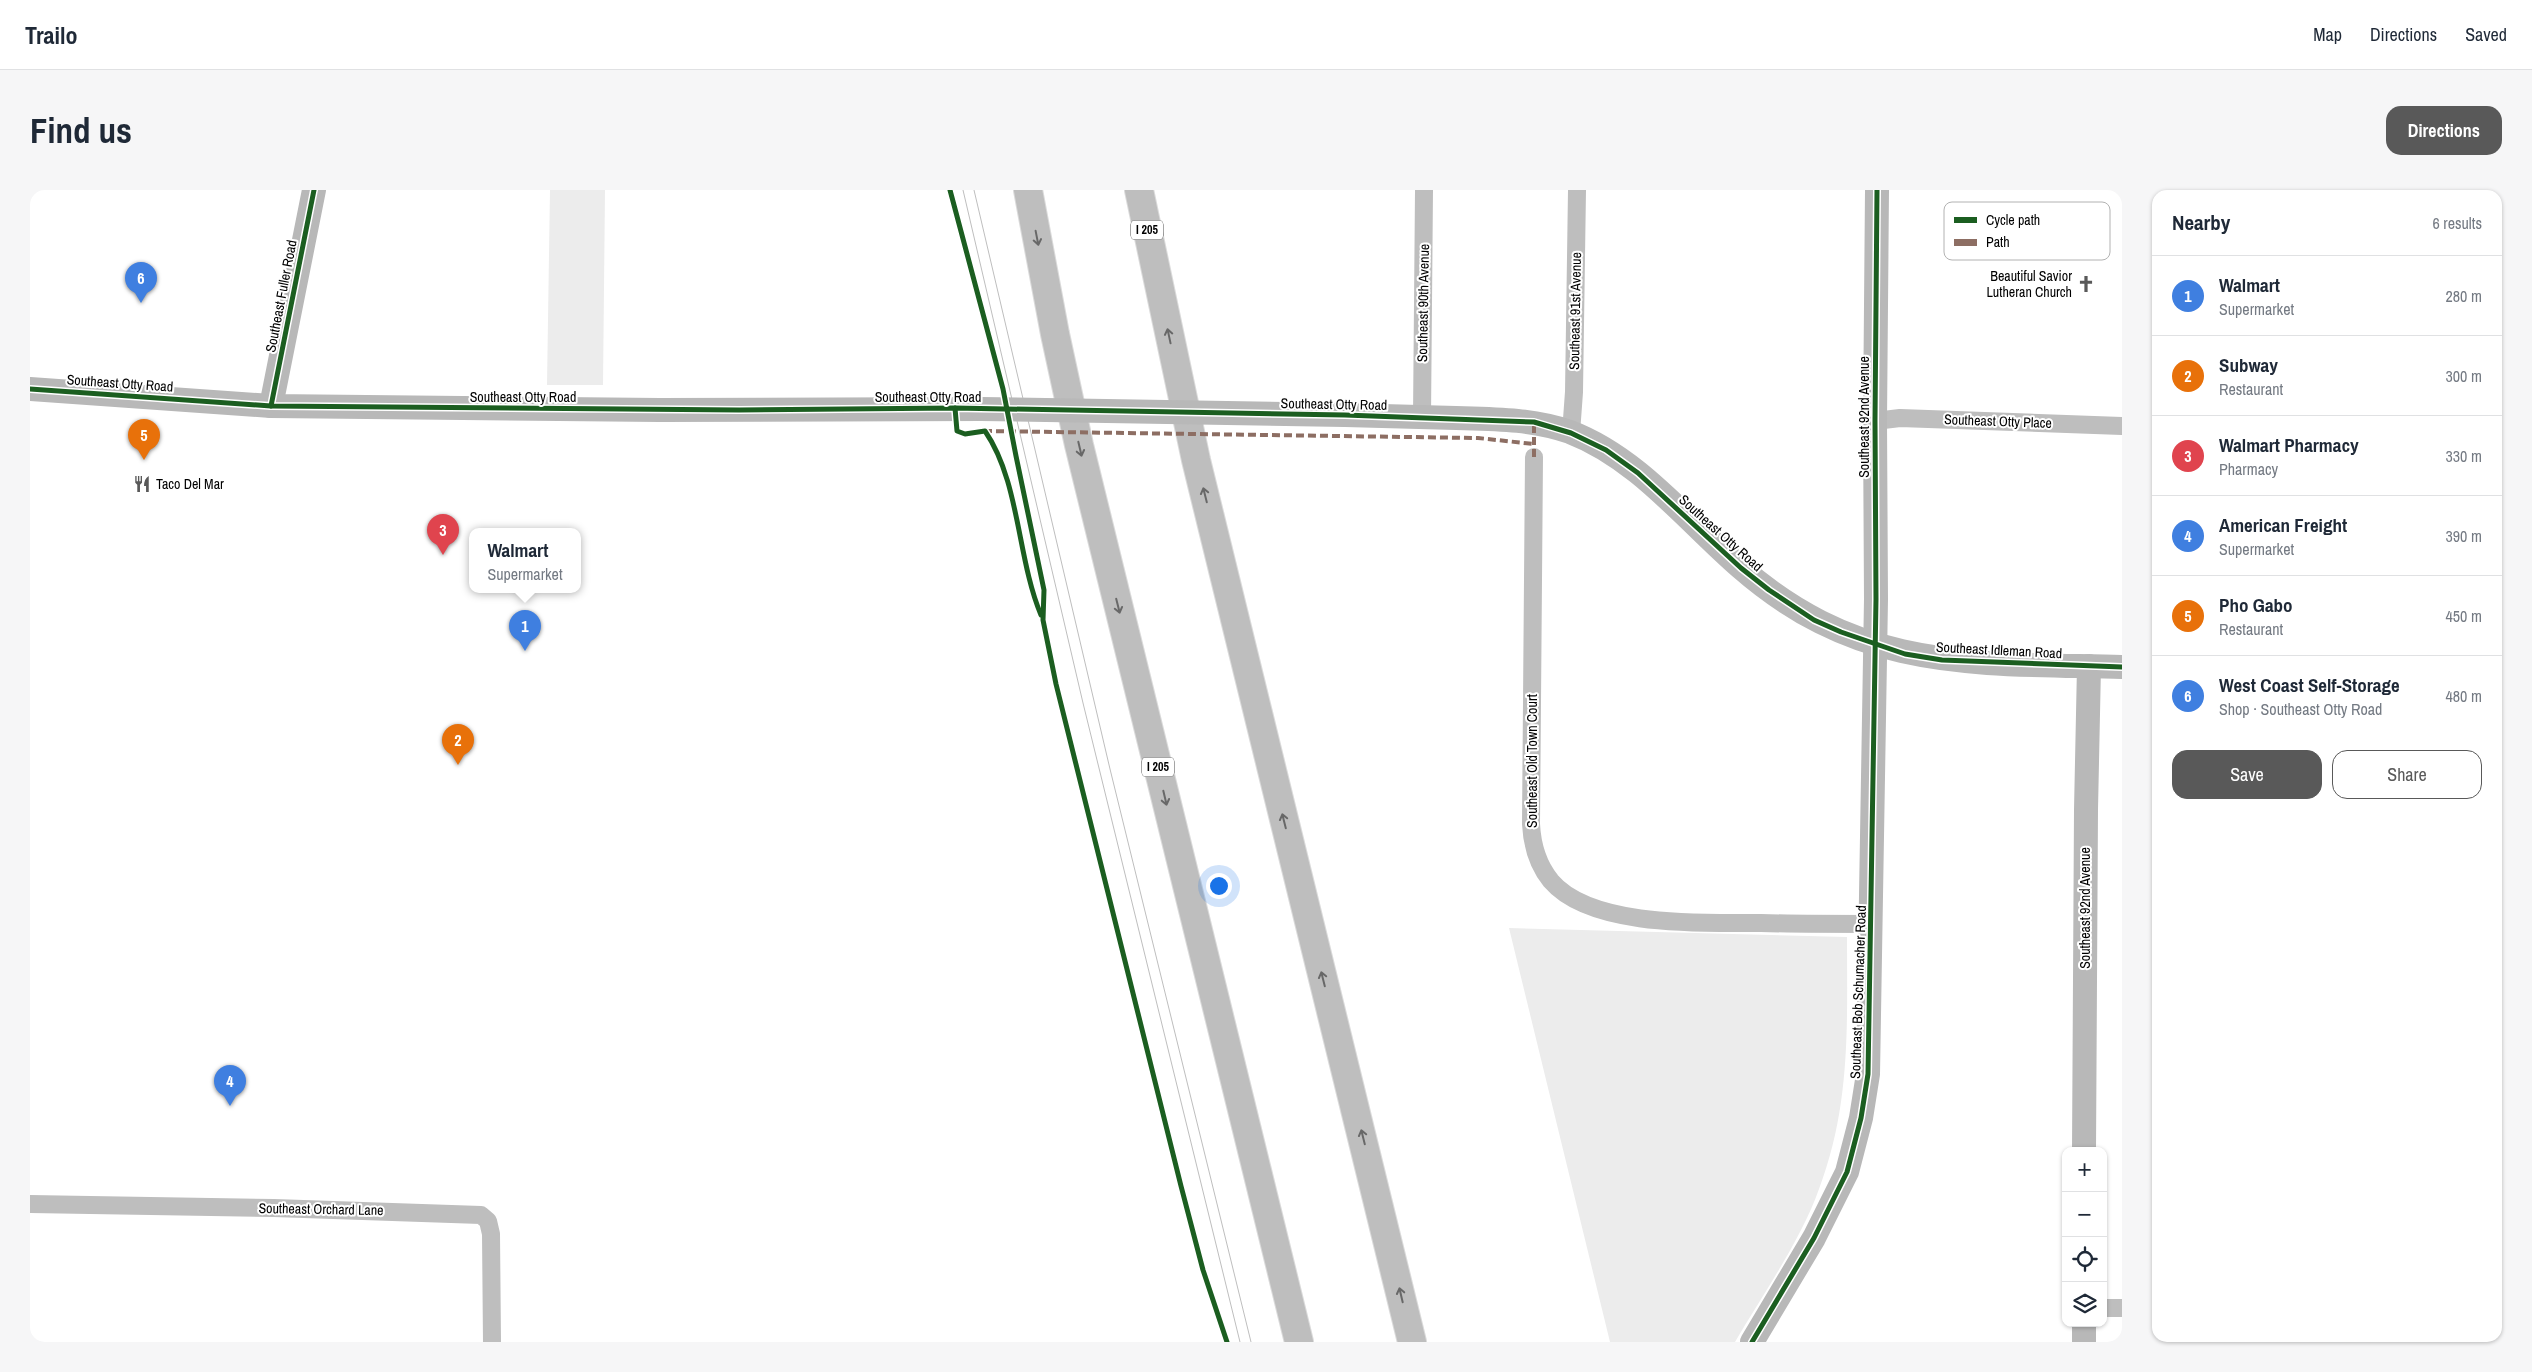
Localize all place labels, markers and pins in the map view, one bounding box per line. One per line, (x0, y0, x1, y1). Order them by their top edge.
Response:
pin: 6 (125, 262, 157, 303)
place label: Beautiful Savior Lutheran Church (1986, 267, 2072, 301)
church icon: Beautiful Savior Lutheran Church (2076, 274, 2096, 294)
pin: 5 (128, 419, 160, 460)
restaurant icon: Taco Del Mar (132, 474, 152, 494)
place label: Taco Del Mar (156, 475, 224, 493)
pin: 3 (427, 514, 459, 555)
pin: 1 (509, 610, 541, 651)
pin: 2 (442, 724, 474, 765)
pin: 4 (214, 1065, 246, 1106)

